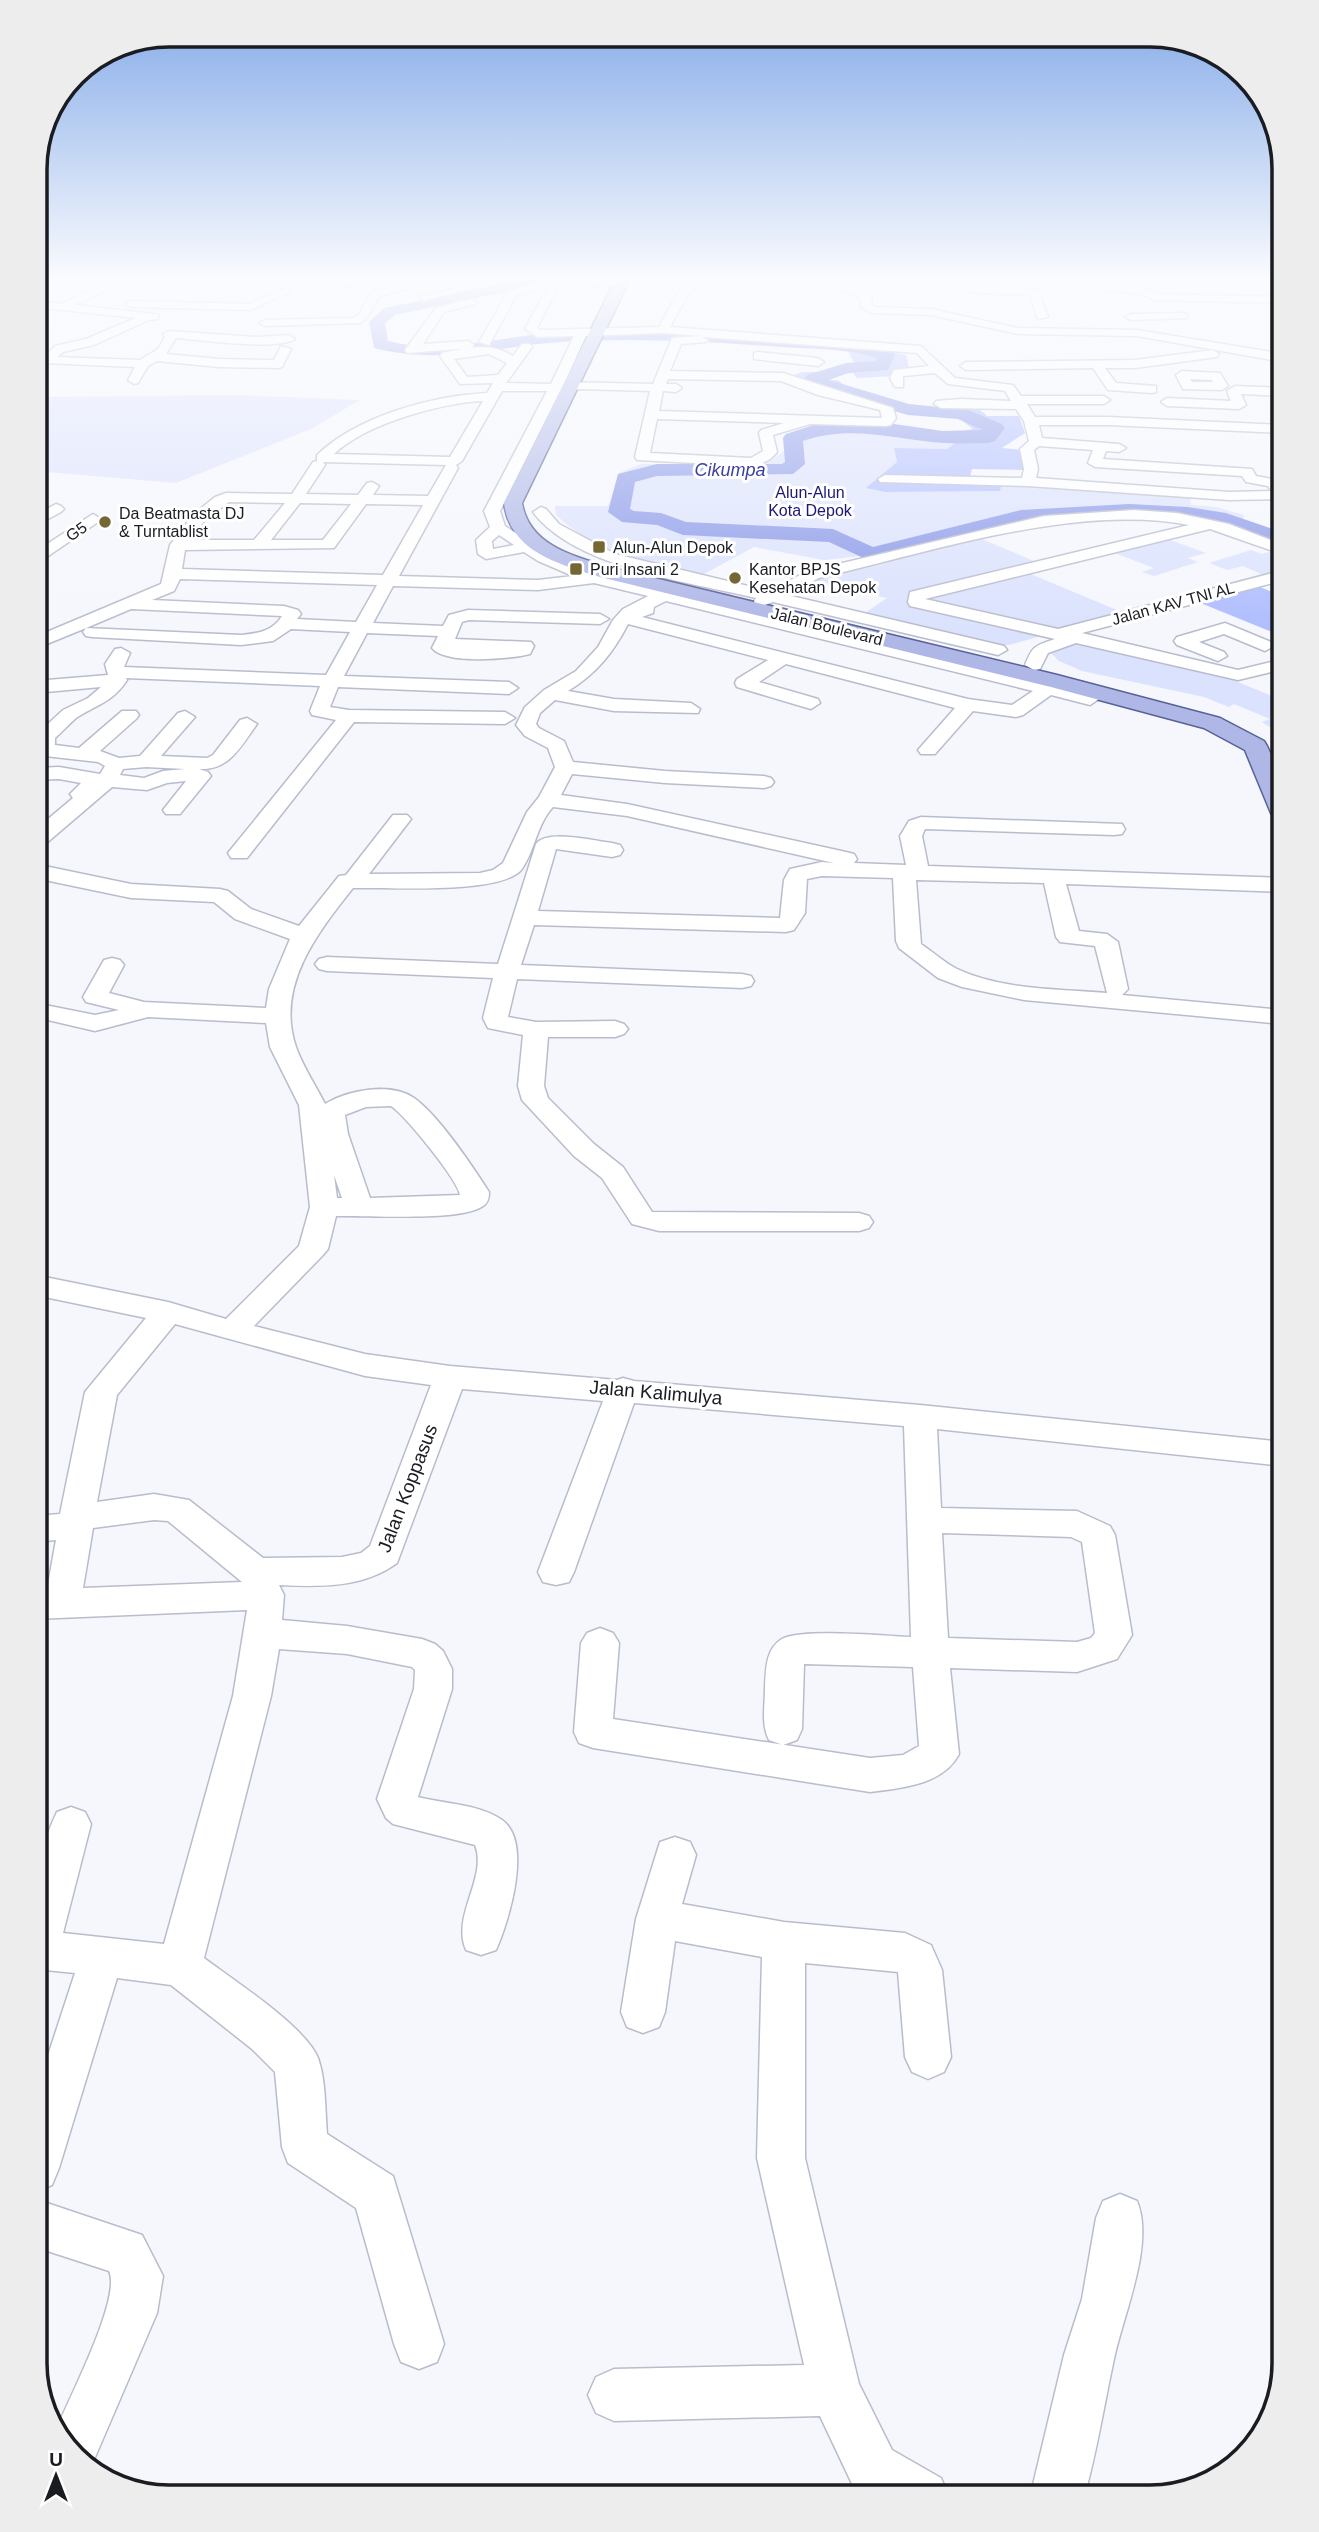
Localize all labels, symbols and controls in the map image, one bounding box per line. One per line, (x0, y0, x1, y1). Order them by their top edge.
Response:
water label: Cikumpa (694, 460, 766, 480)
park label: Alun-Alun Kota Depok (768, 484, 853, 519)
place label: Da Beatmasta DJ & Turntablist (119, 505, 244, 540)
marker: Da Beatmasta DJ & Turntablist (97, 514, 113, 530)
street label: G5 (63, 518, 90, 544)
marker: Alun-Alun Depok (591, 539, 607, 555)
place label: Alun-Alun Depok (613, 539, 734, 556)
marker: Puri Insani 2 (568, 561, 584, 577)
place label: Puri Insani 2 (590, 561, 679, 578)
place label: Kantor BPJS Kesehatan Depok (749, 561, 877, 596)
marker: Kantor BPJS Kesehatan Depok (727, 570, 743, 586)
street label: Jalan KAV TNI AL (1110, 579, 1237, 628)
street label: Jalan Boulevard (769, 604, 885, 649)
street label: Jalan Kalimulya (589, 1376, 724, 1409)
street label: Jalan Koppasus (373, 1421, 441, 1555)
north arrow (21, 2441, 91, 2511)
text: U (49, 2449, 63, 2470)

